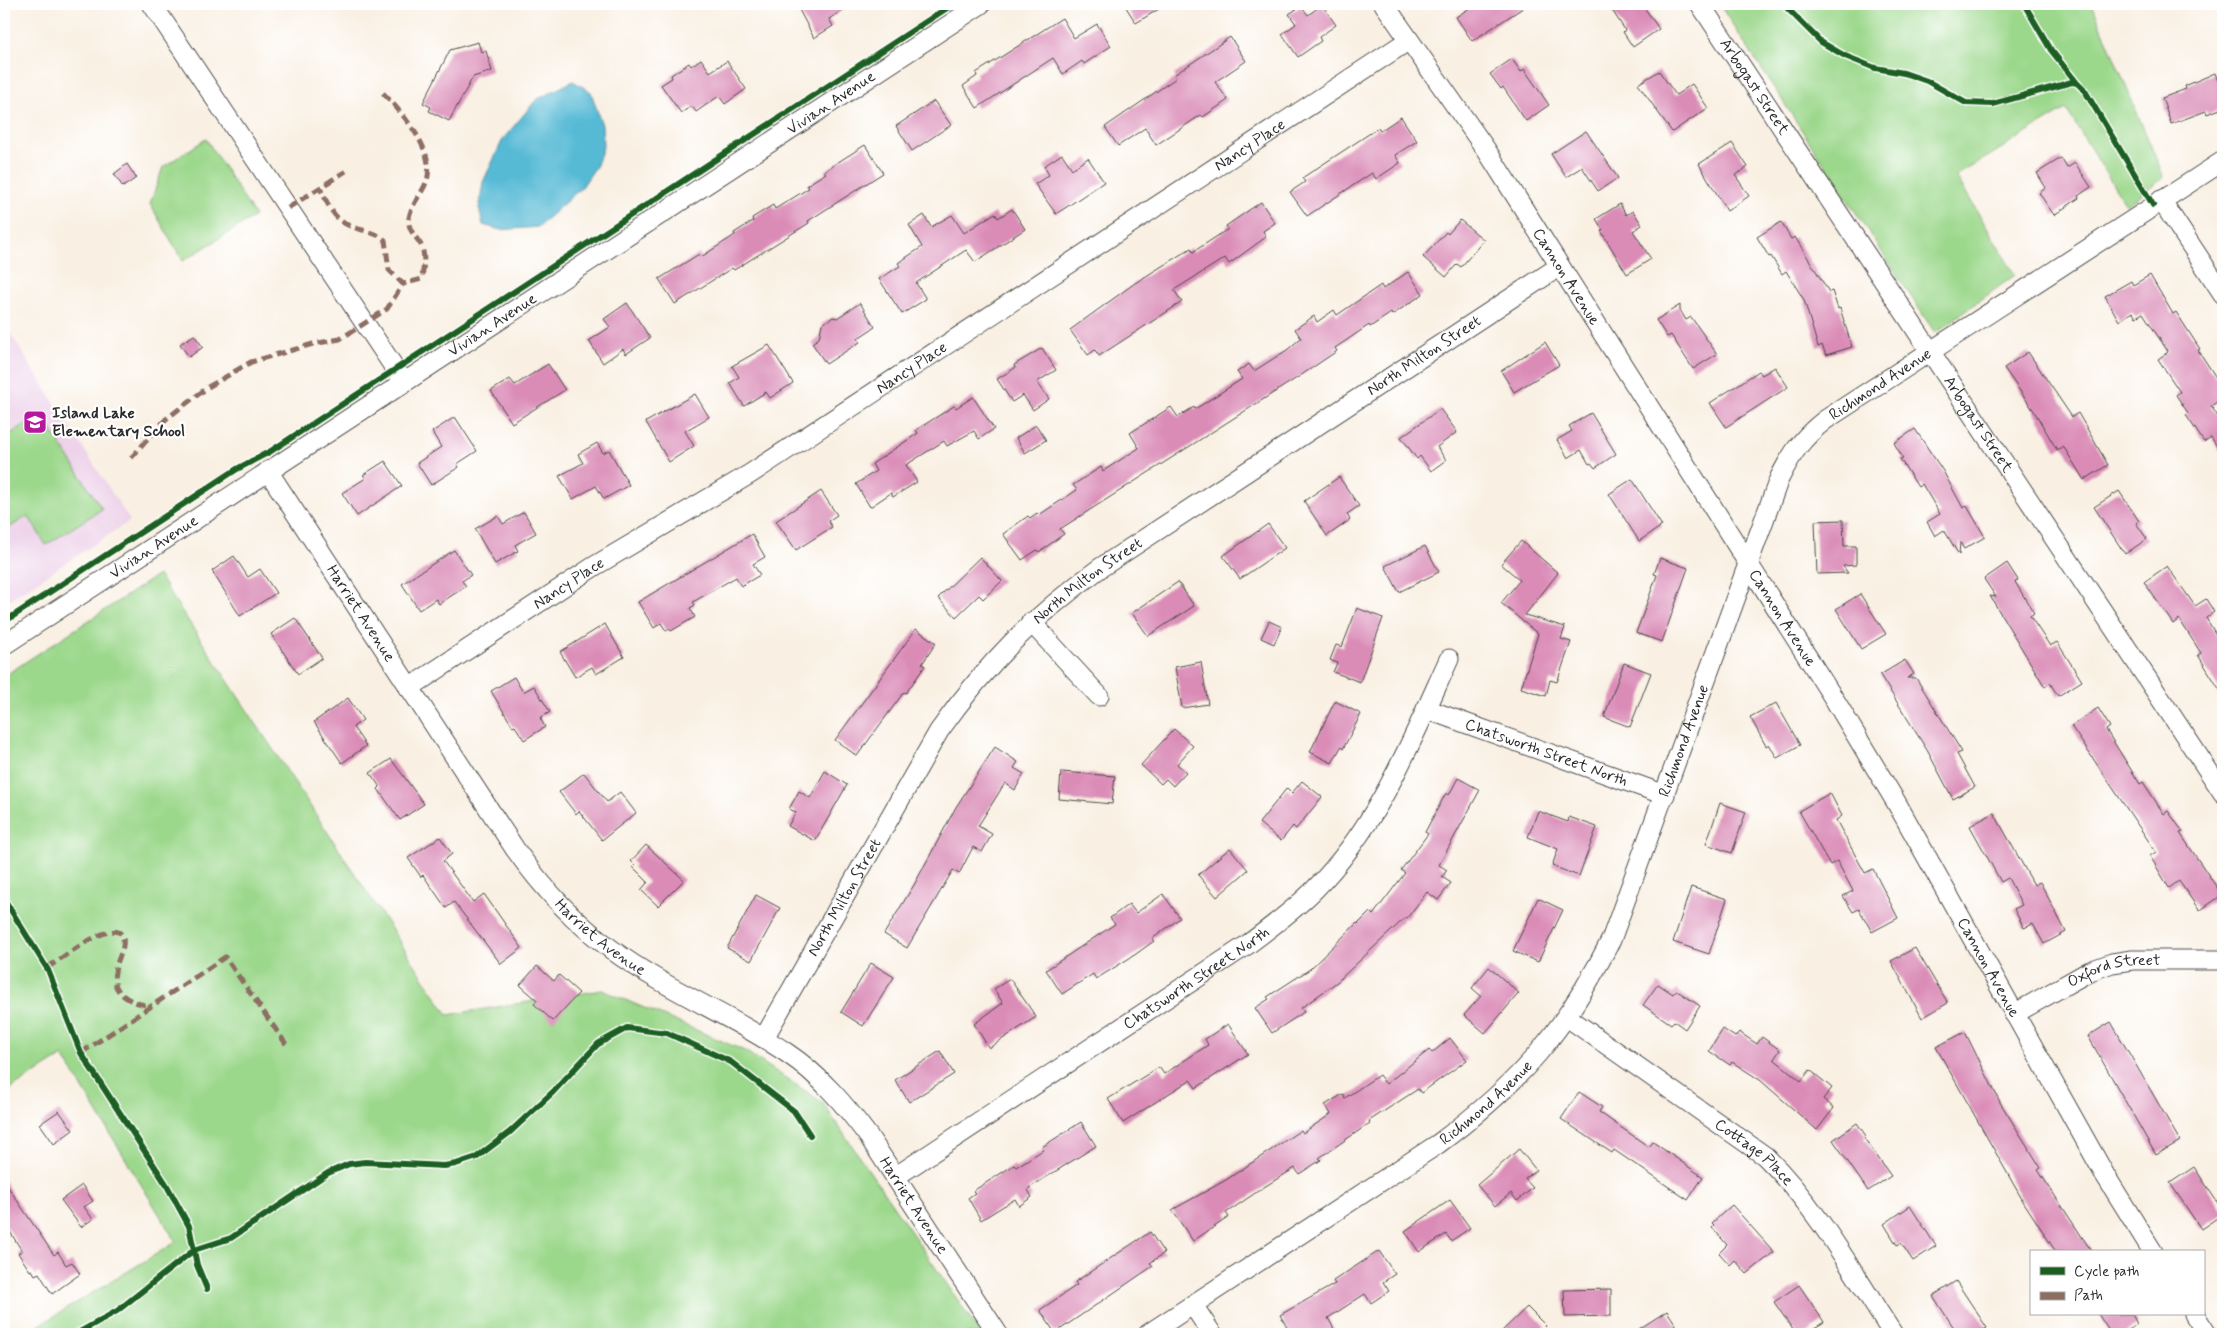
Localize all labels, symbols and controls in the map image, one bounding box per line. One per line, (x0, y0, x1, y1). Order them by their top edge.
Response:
street label: Arbogast Street (1715, 34, 1795, 139)
street label: Vivian Avenue (782, 66, 879, 139)
street label: Nancy Place (1210, 114, 1289, 176)
street label: Cannon Avenue (1528, 224, 1605, 329)
street label: Vivian Avenue (444, 288, 541, 361)
street label: North Milton Street (1363, 310, 1485, 400)
street label: Nancy Place (872, 337, 951, 399)
street label: Richmond Avenue (1825, 343, 1935, 425)
street label: Arbogast Street (1939, 372, 2018, 477)
place label: Island Lake Elementary School (52, 403, 185, 442)
school or university icon: Island Lake Elementary School (22, 409, 48, 435)
street label: Vivian Avenue (105, 510, 202, 584)
street label: North Milton Street (1028, 533, 1146, 629)
street label: Nancy Place (529, 552, 608, 614)
street label: Harriet Avenue (322, 561, 400, 666)
street label: Cannon Avenue (1744, 565, 1822, 671)
street label: Richmond Avenue (1653, 682, 1714, 800)
street label: Chatsworth Street North (1462, 713, 1631, 791)
street label: North Milton Street (802, 835, 886, 960)
street label: Harriet Avenue (550, 894, 650, 980)
street label: Cannon Avenue (1952, 914, 2025, 1021)
street label: Chatsworth Street North (1119, 922, 1273, 1034)
street label: Oxford Street (2063, 949, 2161, 992)
street label: Richmond Avenue (1435, 1056, 1537, 1150)
street label: Cottage Place (1711, 1113, 1798, 1190)
street label: Harriet Avenue (874, 1153, 953, 1258)
legend (2030, 1250, 2204, 1316)
text: Cycle path (2074, 1262, 2139, 1282)
text: Path (2074, 1286, 2103, 1306)

